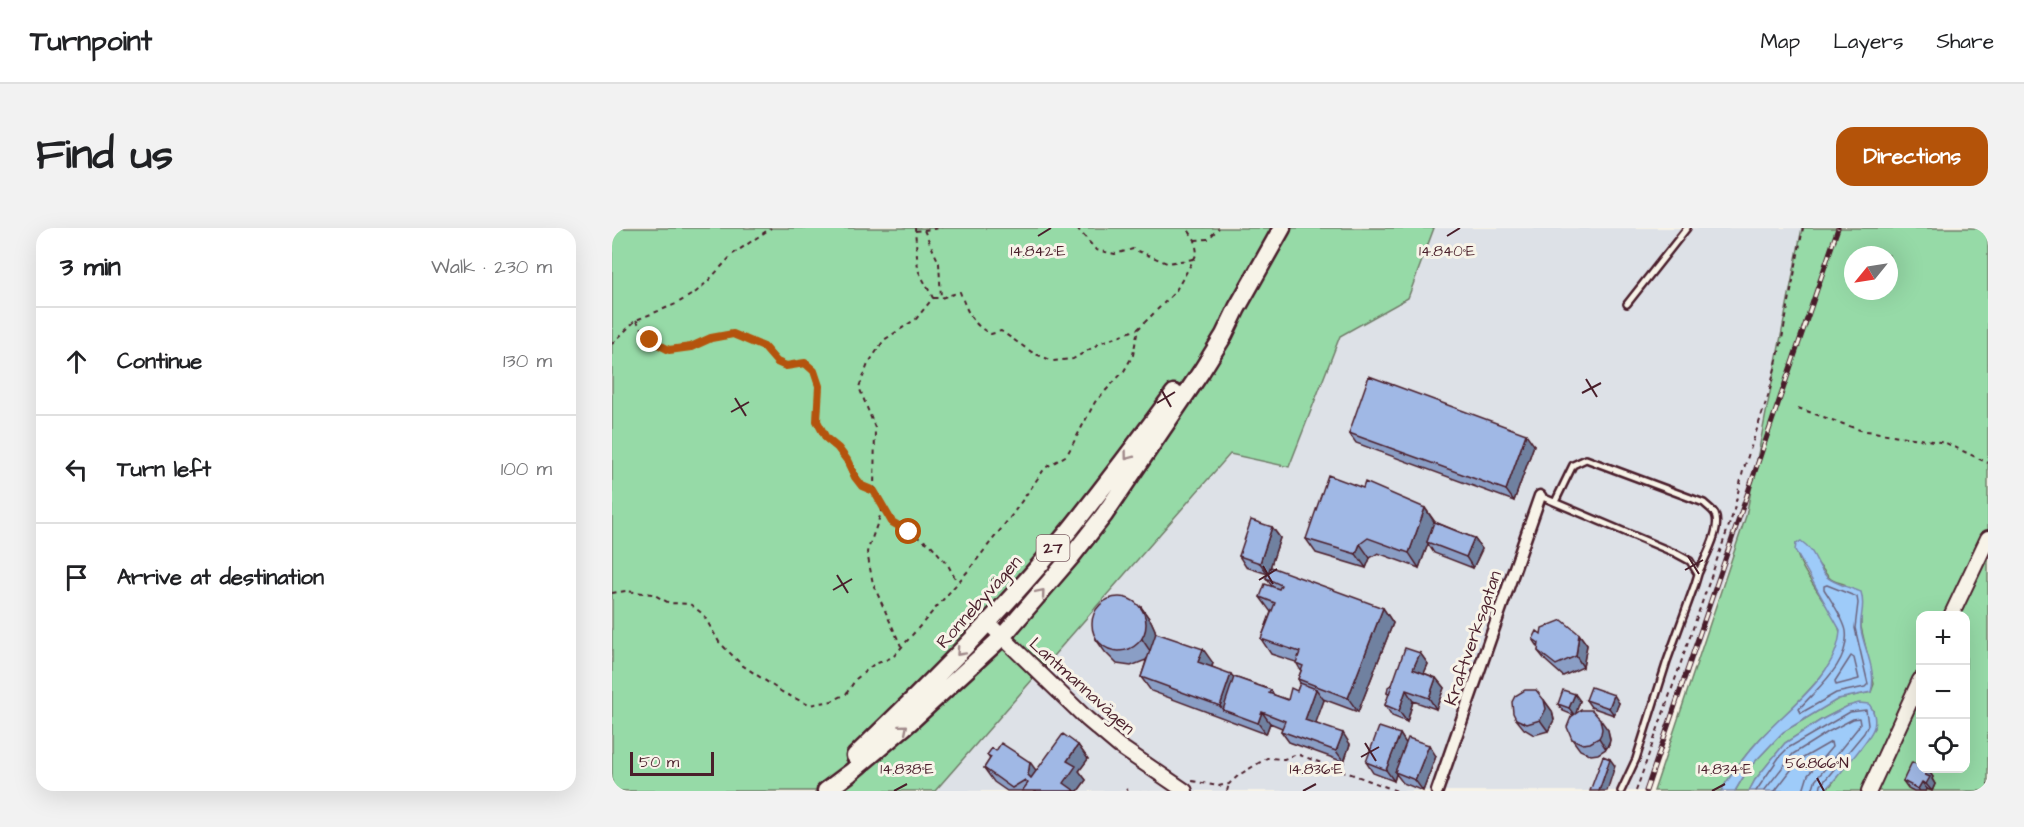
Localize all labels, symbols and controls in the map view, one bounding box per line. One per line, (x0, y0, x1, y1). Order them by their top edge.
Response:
text: Turnpoint (30, 22, 152, 61)
text: Map (1760, 27, 1800, 56)
text: Layers (1833, 27, 1903, 56)
text: Share (1936, 27, 1994, 56)
text: Find us (36, 127, 173, 185)
button: Directions (1836, 127, 1988, 186)
text: 14.842°E (1011, 241, 1066, 262)
text: 14.840°E (1419, 241, 1475, 262)
north arrow (1844, 246, 1898, 300)
text: 3 min (60, 249, 121, 285)
text: Walk · 230 m (431, 253, 552, 281)
route end (636, 326, 662, 352)
icon: ahead (60, 345, 93, 378)
text: Continue (117, 346, 202, 377)
text: 130 m (503, 347, 552, 375)
one-way arrow (1124, 449, 1135, 460)
icon: left (60, 453, 93, 486)
text: Turn left (117, 454, 211, 485)
text: 100 m (501, 455, 552, 483)
route start (895, 518, 921, 544)
road number: 27 (1036, 535, 1070, 561)
street label: Ronnebyvägen (930, 550, 1028, 655)
icon: arrive (60, 561, 93, 594)
text: Arrive at destination (117, 562, 324, 593)
street label: Kraftverksgatan (1438, 567, 1509, 709)
one-way arrow (1033, 589, 1044, 600)
map controls (1916, 611, 1970, 773)
button: + (1916, 611, 1970, 665)
street label: Lantmannavägen (1023, 632, 1140, 741)
one-way arrow (956, 645, 967, 655)
button: − (1916, 665, 1970, 719)
button: locate (1916, 719, 1970, 773)
one-way arrow (897, 724, 908, 735)
scale bar (630, 749, 714, 776)
text: 50 m (639, 751, 679, 773)
text: 56.866°N (1785, 753, 1849, 774)
text: 14.838°E (880, 759, 934, 780)
text: 14.836°E (1289, 759, 1343, 780)
text: 14.834°E (1698, 759, 1752, 780)

